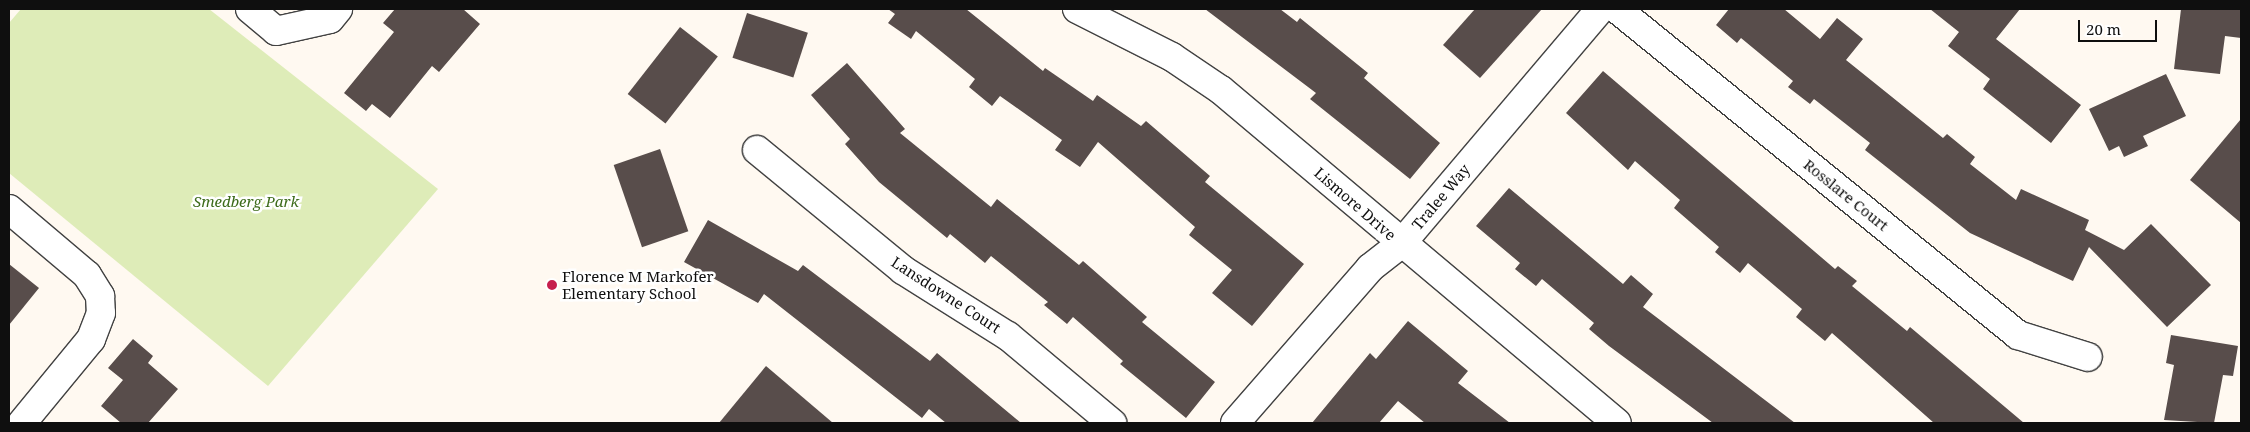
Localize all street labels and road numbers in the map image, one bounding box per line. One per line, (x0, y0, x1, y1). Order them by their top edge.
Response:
street label: Rosslare Court (1800, 155, 1892, 235)
street label: Tralee Way (1408, 160, 1474, 234)
street label: Lismore Drive (1311, 164, 1399, 244)
street label: Lansdowne Court (888, 253, 1004, 337)

